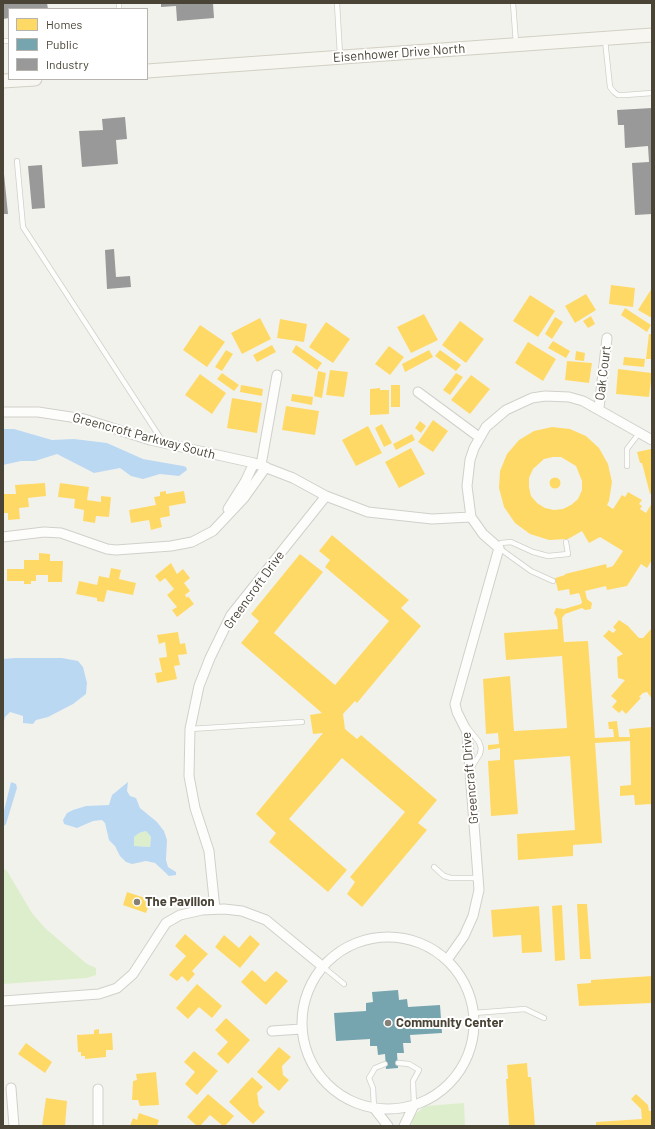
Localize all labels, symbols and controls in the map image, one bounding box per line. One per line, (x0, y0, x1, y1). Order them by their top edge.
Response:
legend (8, 8, 148, 80)
text: Homes (46, 17, 82, 31)
text: Public (46, 37, 78, 51)
street label: Eisenhower Drive North (332, 41, 466, 65)
text: Industry (46, 57, 89, 71)
street label: Oak Court (592, 345, 614, 401)
street label: Greencroft Parkway South (71, 409, 217, 463)
street label: Greencroft Drive (220, 548, 288, 632)
street label: Greencraft Drive (458, 731, 482, 825)
place label: The Pavilion (145, 894, 215, 910)
marker: The Pavilion (132, 897, 142, 907)
place label: Community Center (396, 1015, 503, 1031)
marker: Community Center (383, 1018, 393, 1028)

